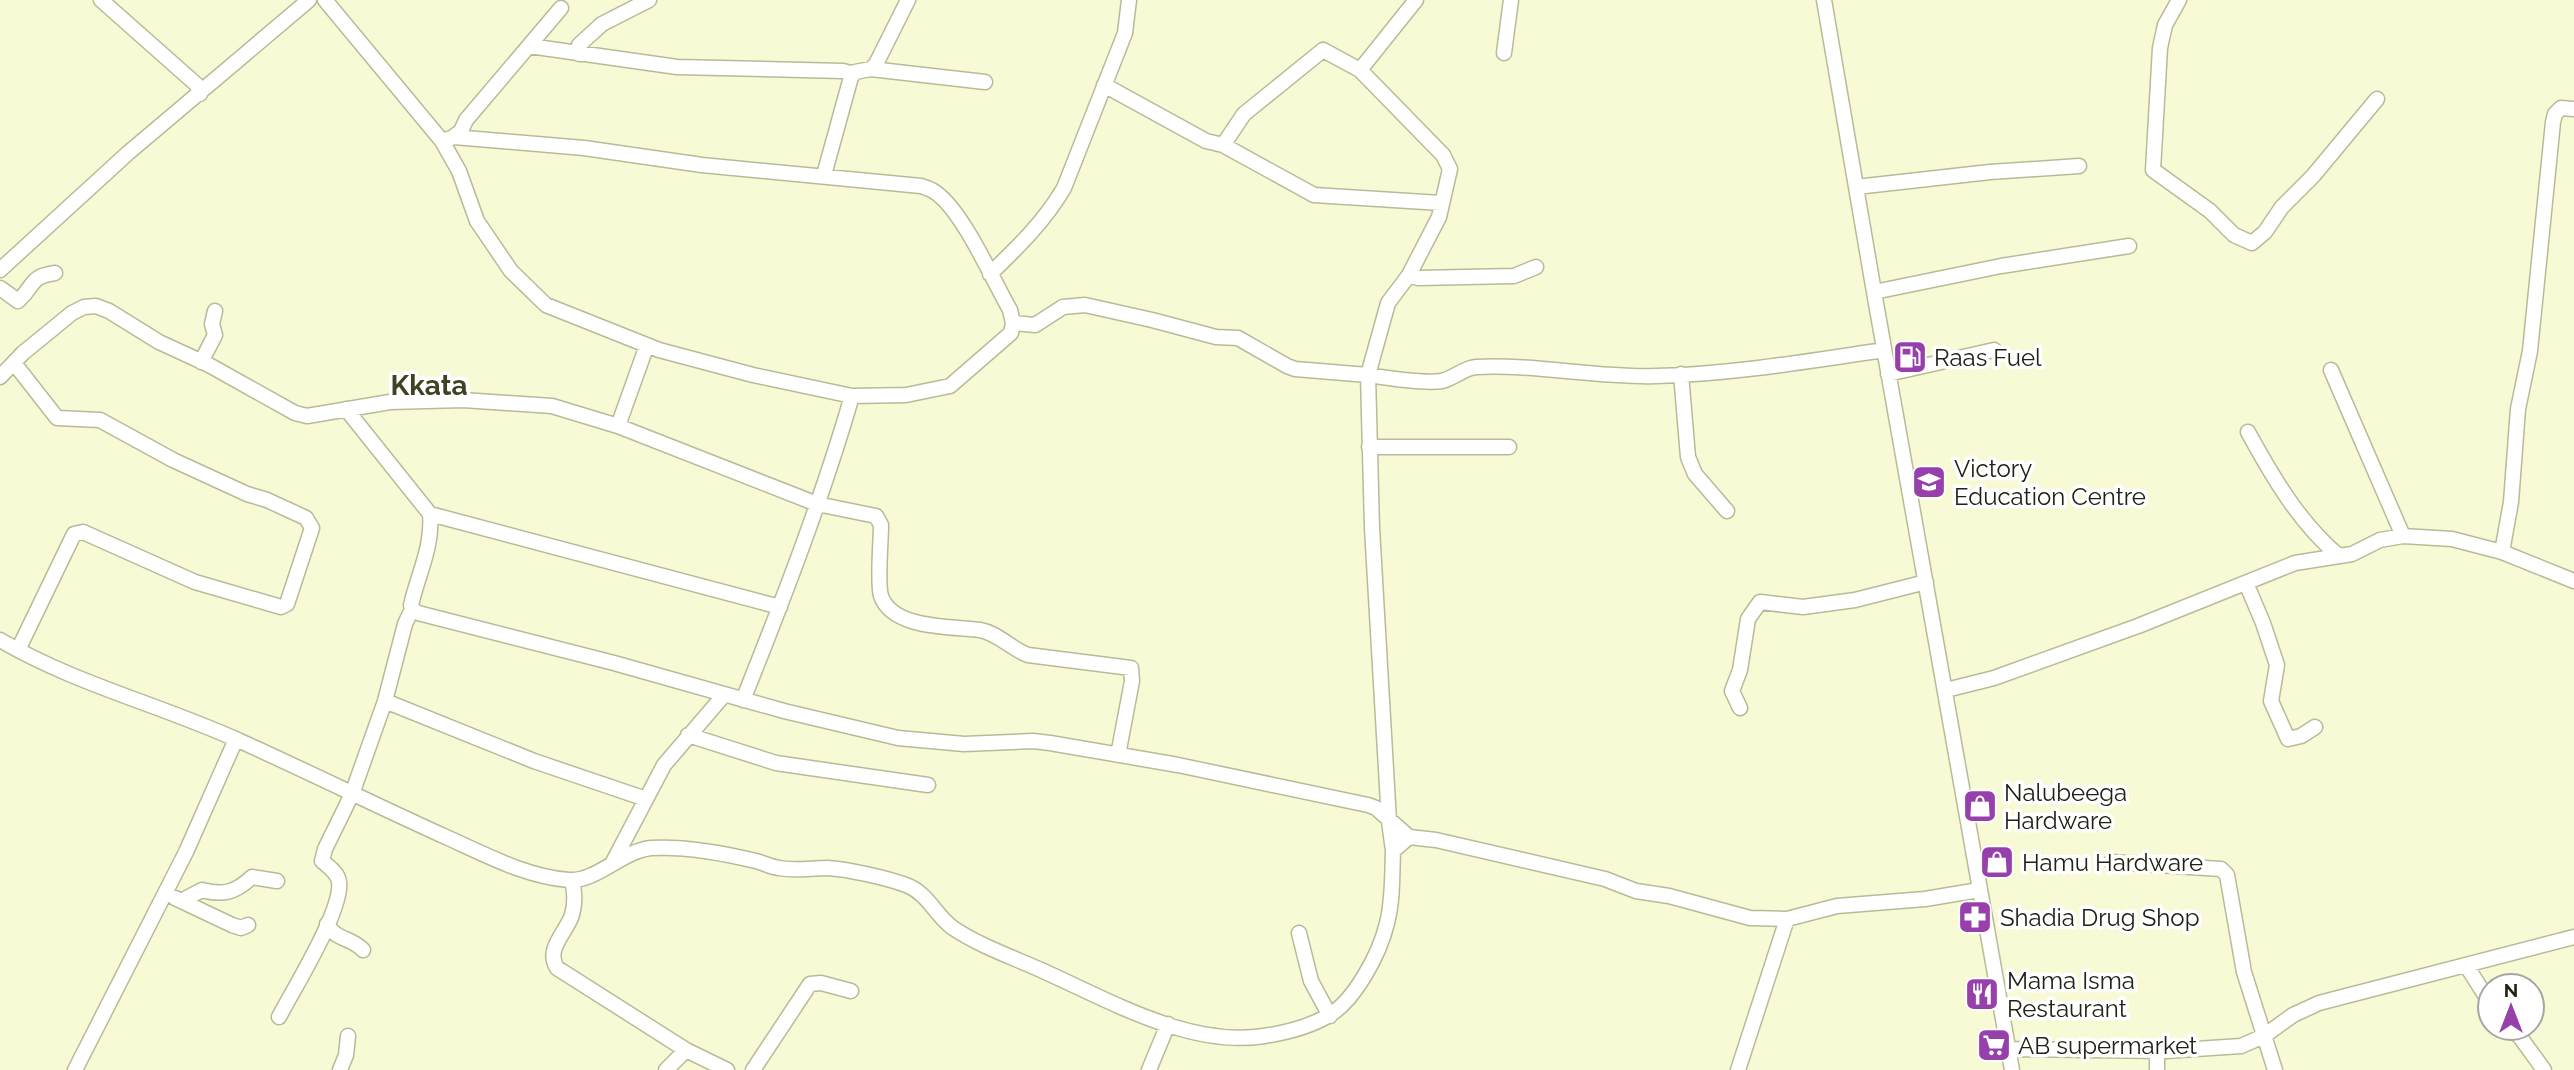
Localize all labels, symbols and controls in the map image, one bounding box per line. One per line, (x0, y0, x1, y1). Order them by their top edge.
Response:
fuel station icon: Raas Fuel (1891, 338, 1929, 376)
place label: Raas Fuel (1934, 343, 2042, 372)
district label: Kkata (391, 369, 467, 402)
place label: Victory Education Centre (1954, 454, 2146, 511)
school or university icon: Victory Education Centre (1910, 463, 1948, 501)
place label: Nalubeega Hardware (2004, 778, 2127, 835)
shop icon: Nalubeega Hardware (1961, 787, 1999, 825)
shop icon: Hamu Hardware (1978, 843, 2016, 881)
place label: Hamu Hardware (2022, 848, 2203, 877)
pharmacy icon: Shadia Drug Shop (1956, 898, 1994, 936)
place label: Shadia Drug Shop (2000, 903, 2199, 932)
place label: Mama Isma Restaurant (2007, 966, 2135, 1023)
north arrow (2476, 972, 2546, 1042)
restaurant icon: Mama Isma Restaurant (1963, 975, 2001, 1013)
text: N (2504, 979, 2518, 1001)
supermarket icon: AB supermarket (1975, 1026, 2013, 1064)
place label: AB supermarket (2018, 1031, 2197, 1060)

